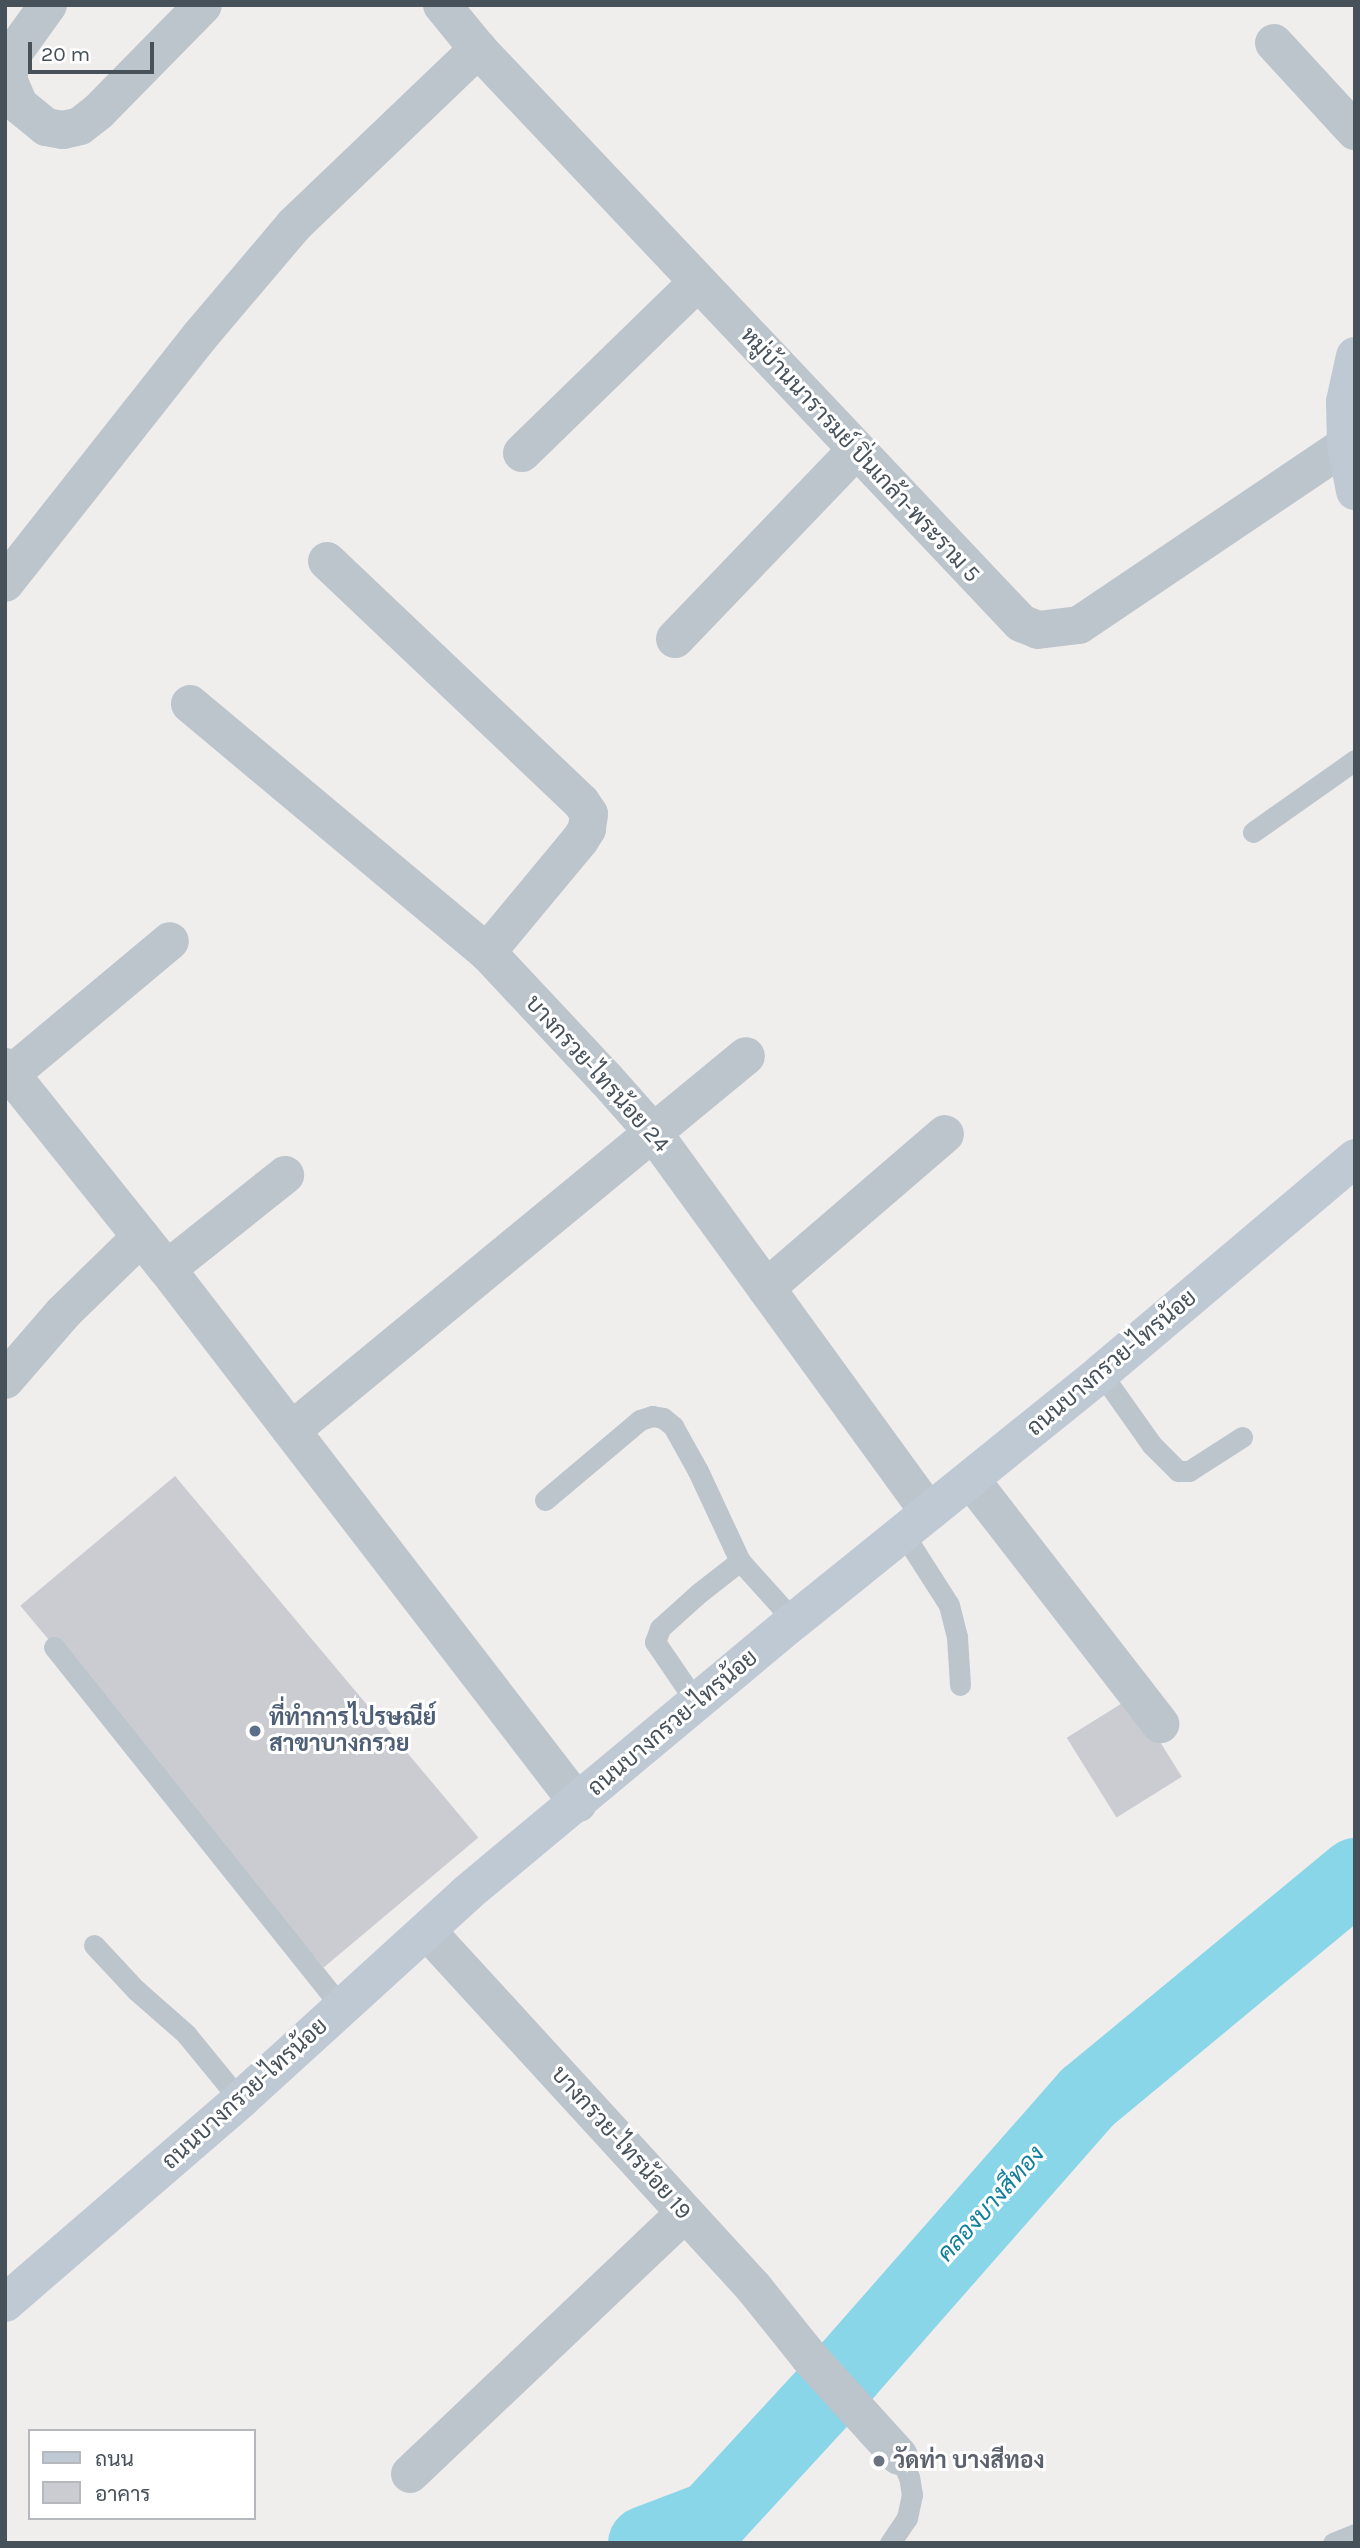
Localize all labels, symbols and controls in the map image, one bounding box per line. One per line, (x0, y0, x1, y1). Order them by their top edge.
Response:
scale bar (32, 28, 158, 72)
text: 20 m (41, 42, 90, 66)
street label: หมู่บ้านนารารมย์ ปิ่นเกล้า-พระราม 5 (734, 322, 986, 588)
street label: บางกรวย-ไทรน้อย 24 (519, 990, 675, 1158)
street label: ถนนบางกรวย-ไทรน้อย (1022, 1284, 1202, 1442)
street label: ถนนบางกรวย-ไทรน้อย (583, 1644, 763, 1802)
place label: ที่ทำการไปรษณีย์ สาขาบางกรวย (269, 1704, 436, 1758)
marker: ที่ทำการไปรษณีย์ สาขาบางกรวย (247, 1723, 263, 1739)
street label: ถนนบางกรวย-ไทรน้อย (157, 2013, 333, 2175)
street label: บางกรวย-ไทรน้อย 19 (545, 2061, 697, 2225)
water label: คลองบางสีทอง (931, 2140, 1051, 2268)
legend (28, 2429, 256, 2520)
text: ถนน (95, 2447, 134, 2471)
place label: วัดท่า บางสีทอง (893, 2447, 1045, 2475)
marker: วัดท่า บางสีทอง (871, 2453, 887, 2469)
text: อาคาร (95, 2482, 151, 2506)

